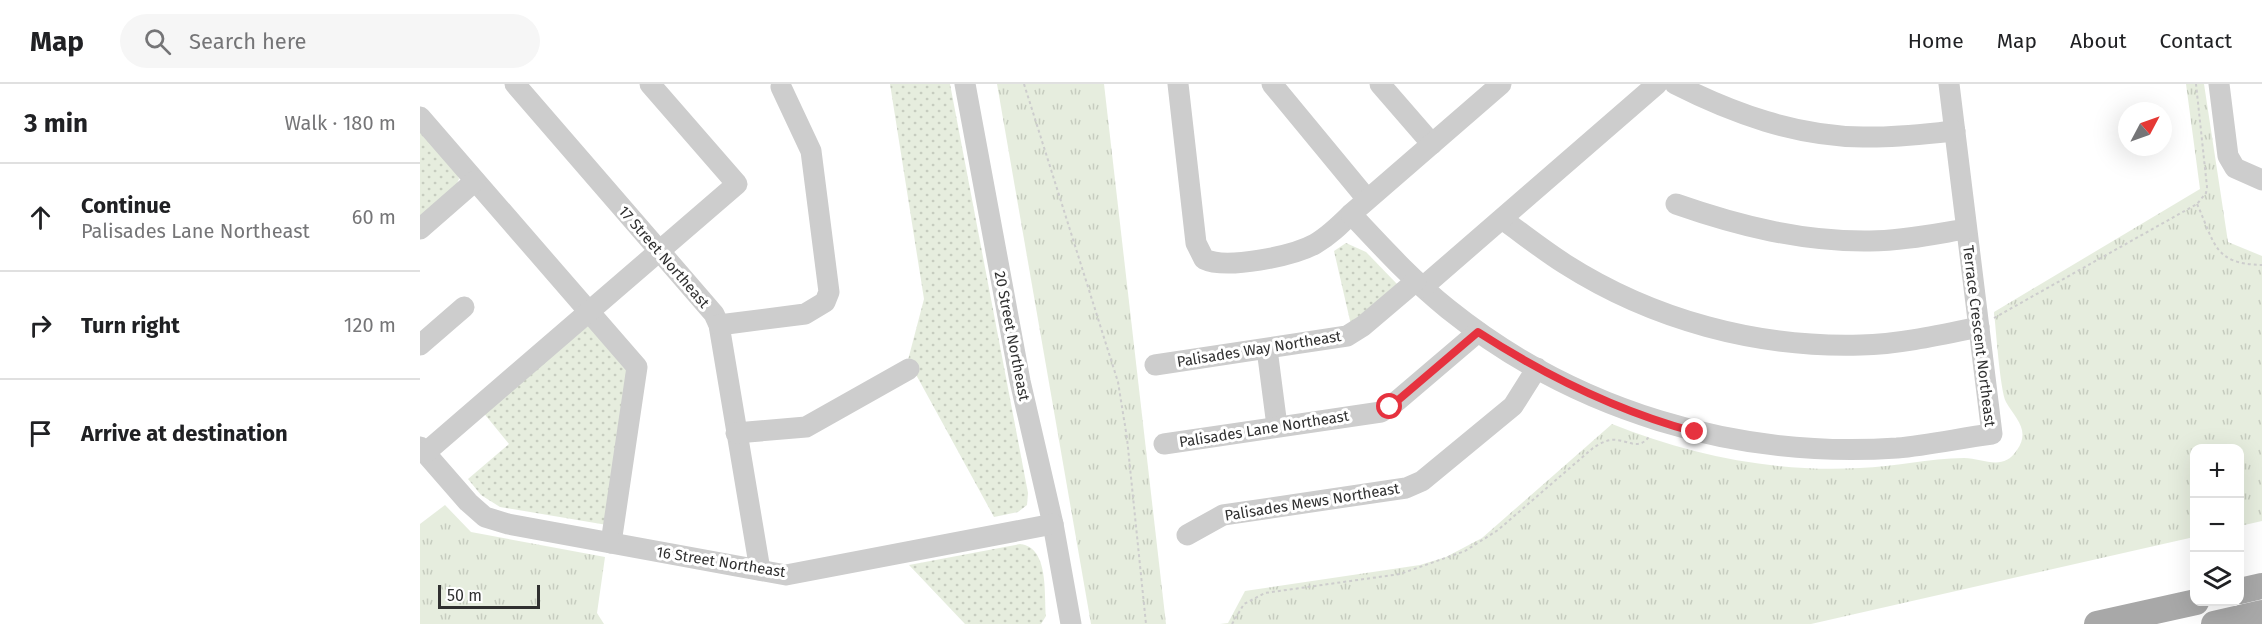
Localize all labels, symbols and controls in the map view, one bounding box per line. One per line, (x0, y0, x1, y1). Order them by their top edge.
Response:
search box (120, 14, 540, 68)
text: Map (30, 25, 84, 58)
icon: search (141, 25, 174, 58)
text: Search here (189, 28, 307, 55)
text: Home (1908, 28, 1964, 54)
text: Map (1997, 28, 2037, 54)
text: About (2070, 28, 2127, 54)
text: Contact (2160, 28, 2232, 54)
north arrow (2118, 102, 2172, 156)
text: 3 min (24, 108, 88, 139)
text: Walk · 180 m (285, 111, 396, 135)
text: Continue (81, 192, 171, 219)
icon: ahead (24, 201, 57, 234)
street label: 17 Street Northeast (615, 202, 714, 312)
text: 60 m (352, 205, 396, 229)
text: Palisades Lane Northeast (81, 219, 310, 243)
street label: Terrace Crescent Northeast (1959, 244, 1999, 428)
street label: 20 Street Northeast (991, 270, 1034, 403)
icon: right (24, 309, 57, 342)
text: Turn right (81, 312, 180, 339)
text: 120 m (344, 313, 396, 337)
street label: Palisades Way Northeast (1175, 327, 1343, 371)
route start (1376, 393, 1402, 419)
street label: Palisades Lane Northeast (1178, 407, 1351, 451)
icon: arrive (24, 417, 57, 450)
route end (1681, 418, 1707, 444)
text: Arrive at destination (81, 420, 288, 447)
map controls (2190, 444, 2244, 606)
button: + (2190, 444, 2244, 498)
street label: Palisades Mews Northeast (1223, 479, 1401, 525)
button: − (2190, 498, 2244, 552)
street label: 16 Street Northeast (655, 543, 787, 581)
button: layers (2190, 552, 2244, 606)
scale bar (438, 582, 540, 610)
text: 50 m (447, 586, 482, 605)

